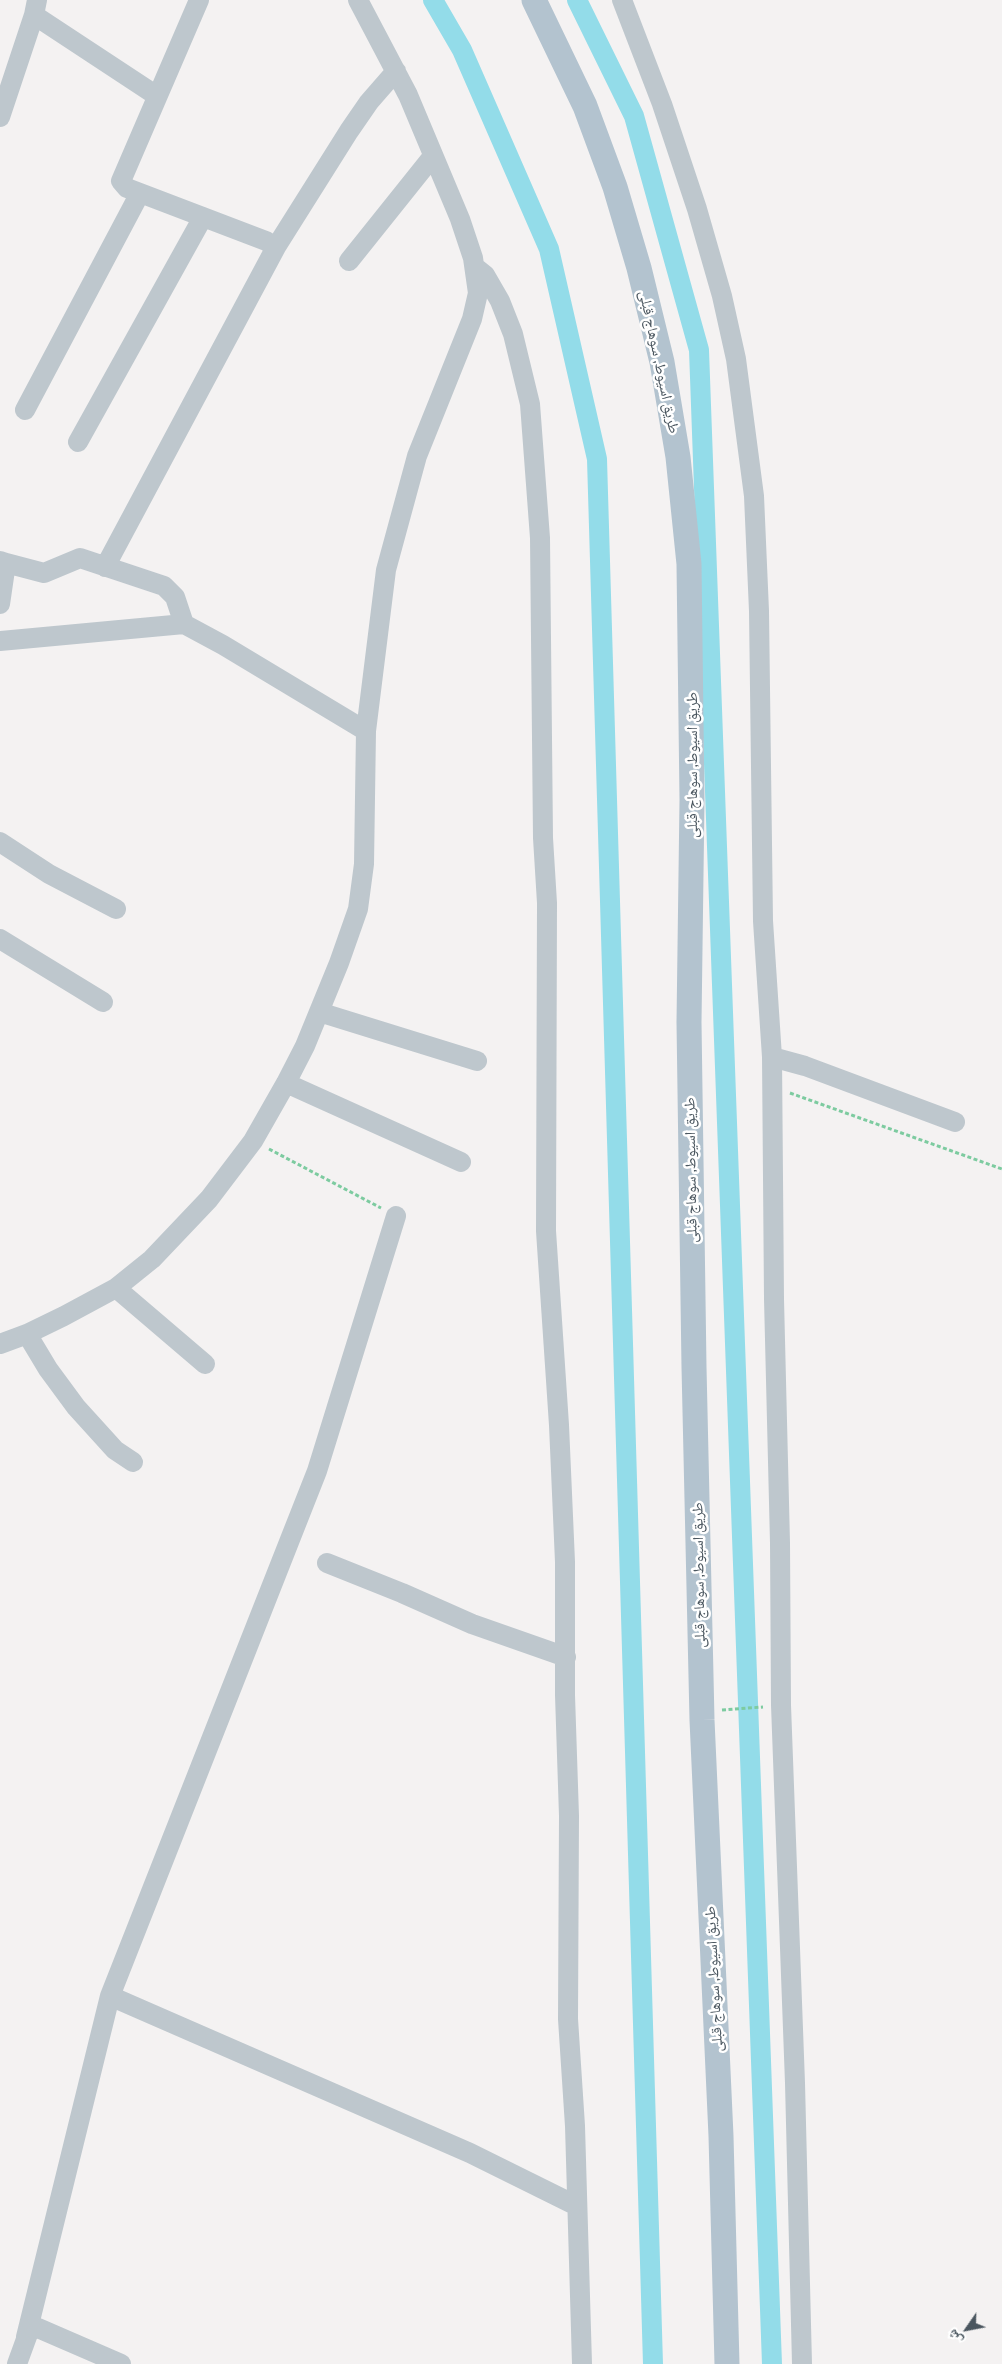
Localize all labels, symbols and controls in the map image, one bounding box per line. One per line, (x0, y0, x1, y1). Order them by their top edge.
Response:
street label: طريق اسيوط, سوهاج قبلى (635, 289, 683, 435)
street label: طريق اسيوط, سوهاج قبلى (683, 692, 701, 838)
street label: طريق اسيوط, سوهاج قبلى (681, 1097, 701, 1243)
street label: طريق اسيوط, سوهاج قبلى (689, 1502, 709, 1648)
street label: طريق اسيوط, سوهاج قبلى (701, 1906, 727, 2052)
north arrow (942, 2304, 992, 2354)
text: ش (943, 2326, 966, 2348)

